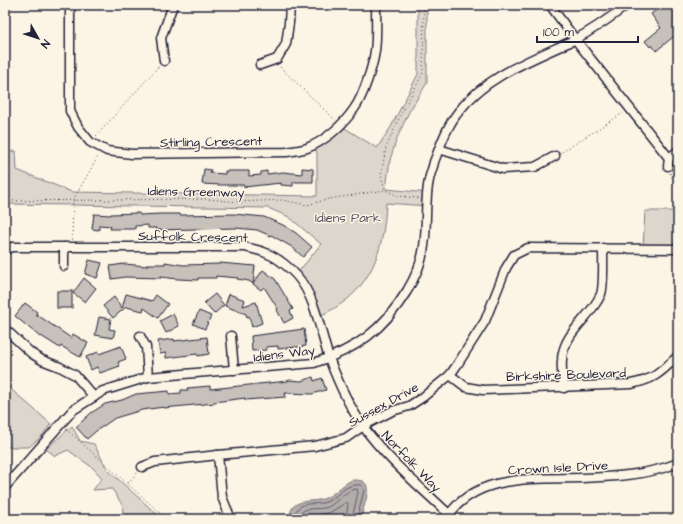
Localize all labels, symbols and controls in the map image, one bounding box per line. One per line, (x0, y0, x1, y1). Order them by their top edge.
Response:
north arrow (18, 18, 58, 58)
scale bar (537, 18, 638, 44)
text: 100 m (543, 24, 574, 41)
text: N (37, 37, 53, 51)
street label: Stirling Crescent (160, 132, 263, 153)
street label: Idiens Greenway (147, 182, 245, 203)
park label: Idiens Park (315, 209, 381, 227)
street label: Suffolk Crescent (138, 227, 249, 247)
street label: Idiens Way (252, 341, 316, 368)
street label: Birkshire Boulevard (506, 364, 627, 386)
street label: Sussex Drive (345, 378, 422, 432)
street label: Norfolk Way (377, 427, 445, 497)
street label: Crown Isle Drive (508, 456, 608, 480)

